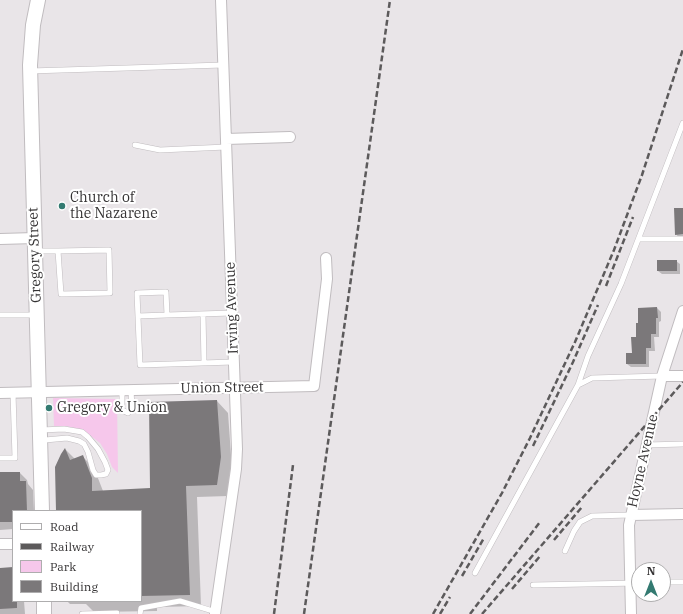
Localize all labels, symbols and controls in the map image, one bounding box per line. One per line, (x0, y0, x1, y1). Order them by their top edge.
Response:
place label: Church of the Nazarene (70, 190, 158, 222)
marker: Church of the Nazarene (57, 201, 67, 211)
street label: Gregory Street (25, 207, 45, 303)
street label: Irving Avenue (222, 262, 242, 354)
street label: Union Street (180, 379, 264, 397)
place label: Gregory & Union (57, 400, 167, 416)
marker: Gregory & Union (44, 403, 54, 413)
street label: Hoyne Avenue (624, 413, 662, 509)
legend (12, 510, 142, 602)
text: Road (50, 519, 79, 534)
text: Railway (50, 539, 94, 554)
text: Park (50, 559, 76, 574)
north arrow (631, 562, 671, 602)
text: N (647, 564, 655, 578)
text: Building (50, 579, 98, 594)

